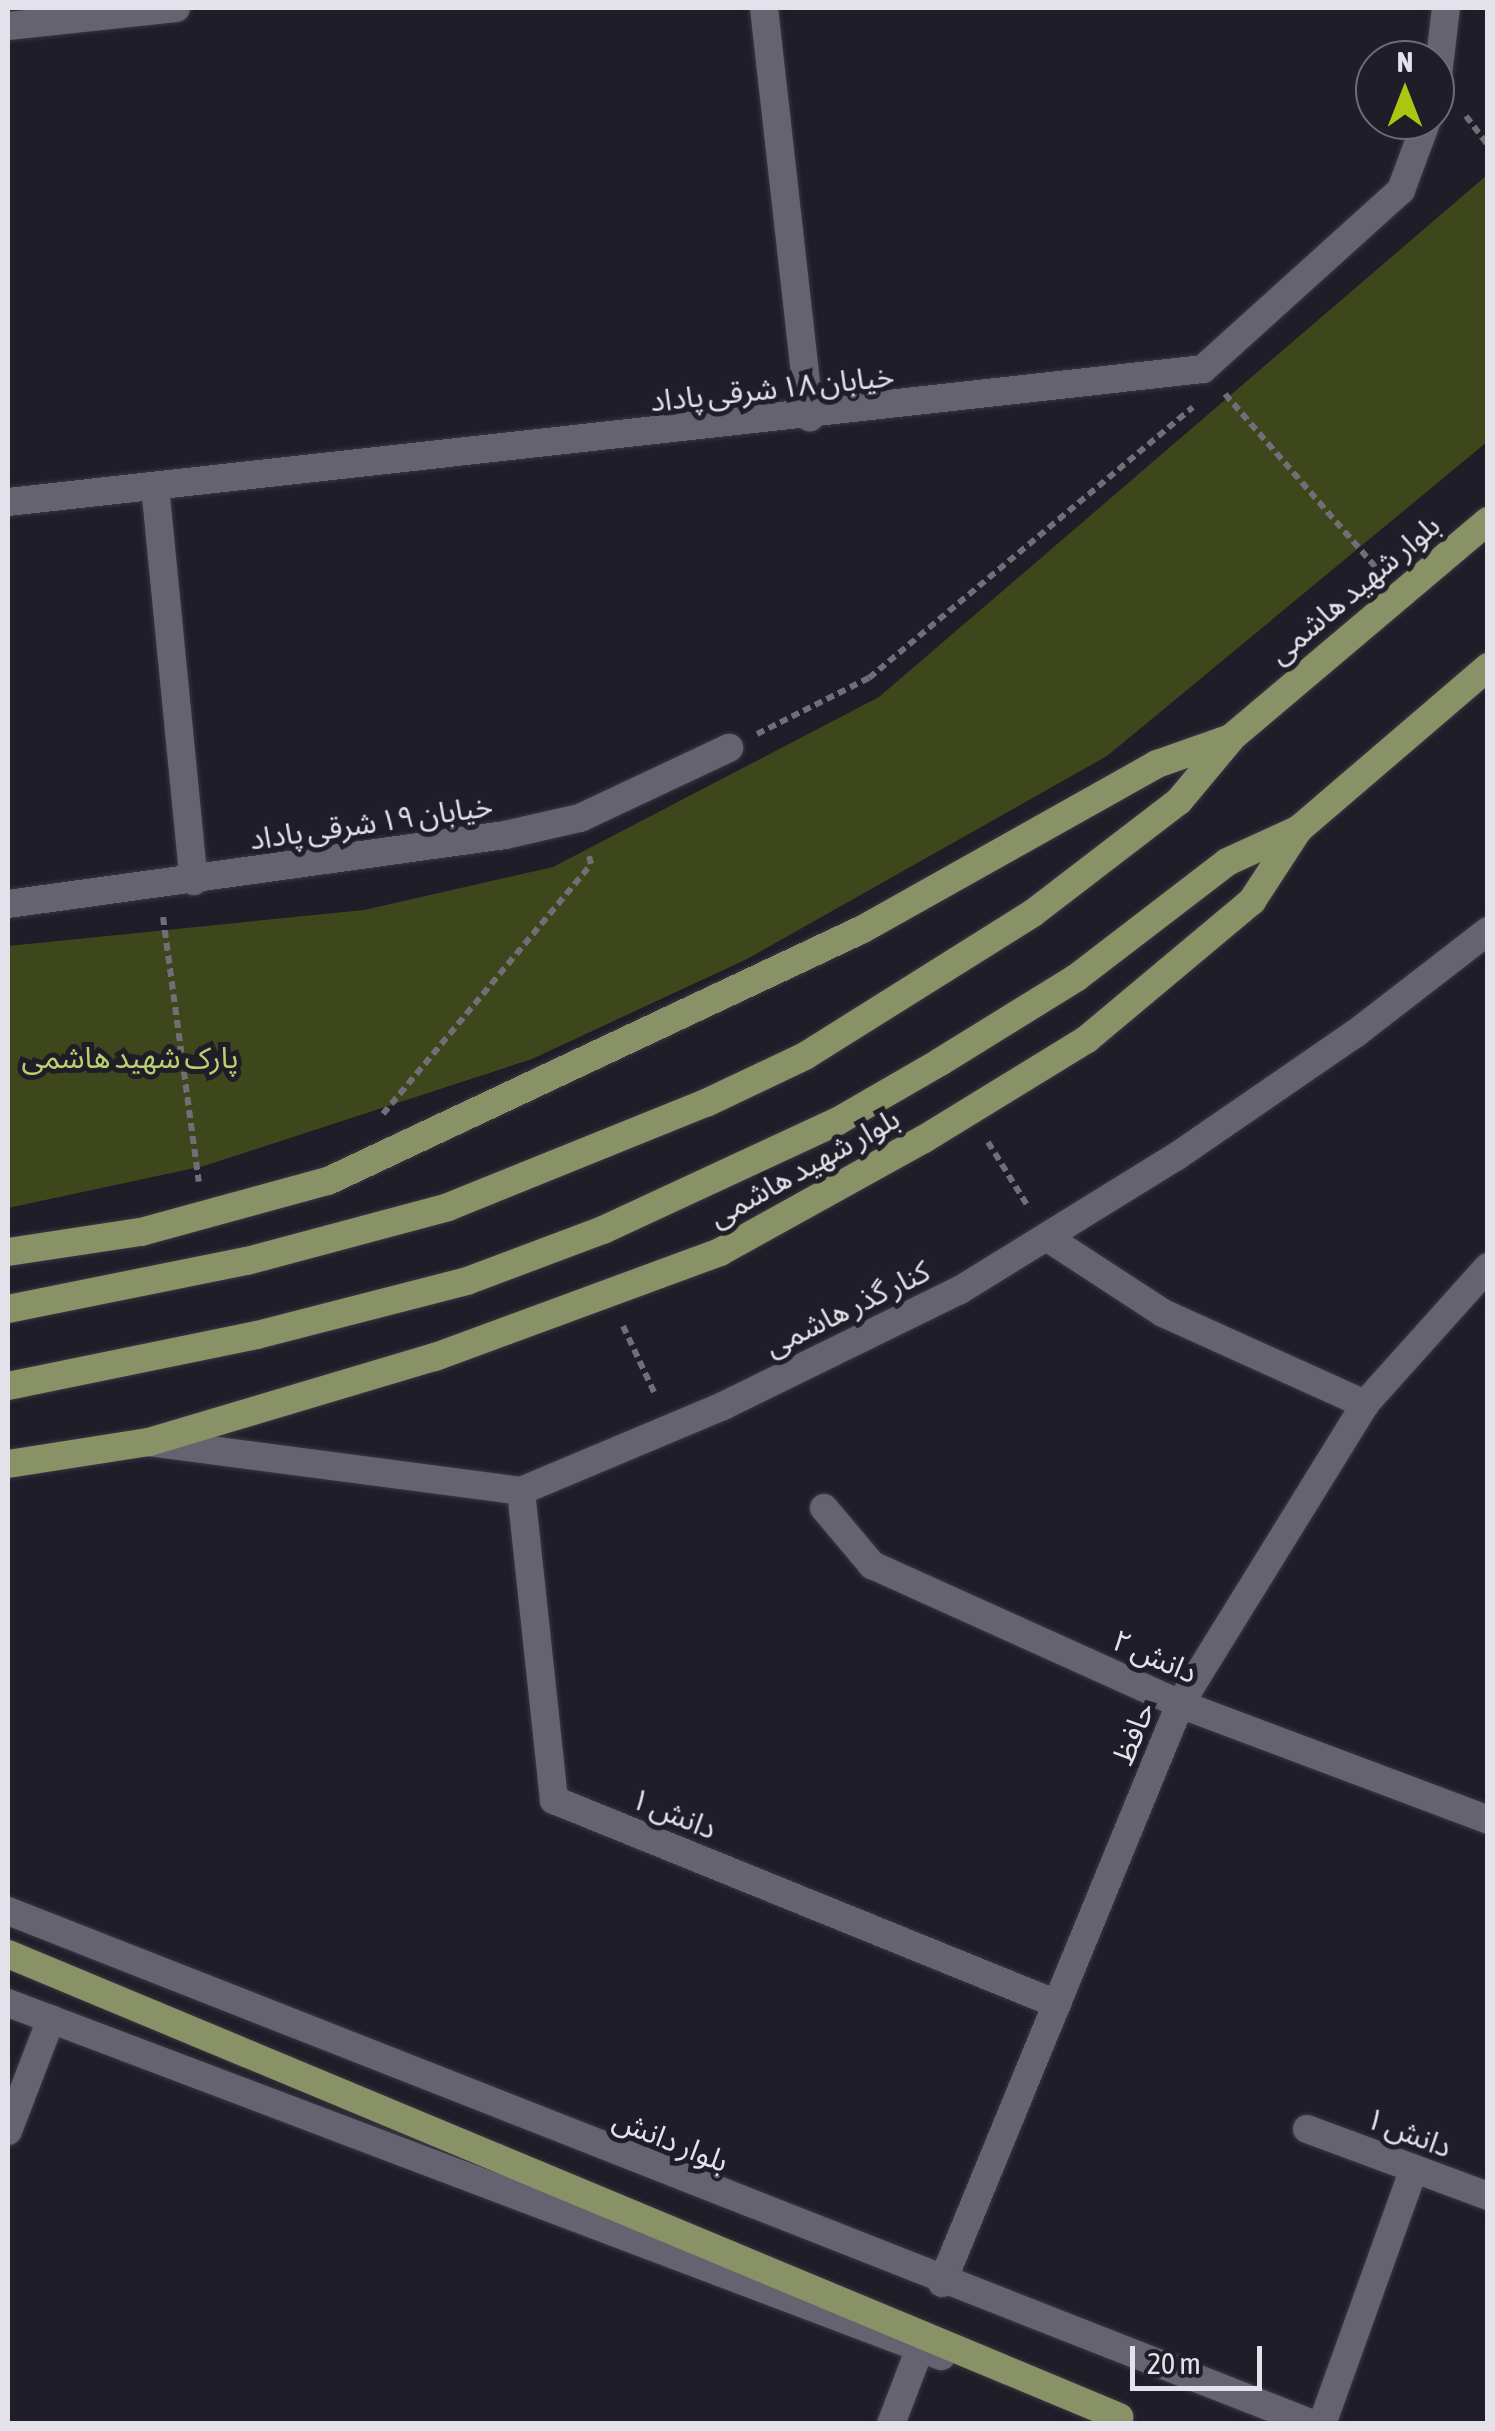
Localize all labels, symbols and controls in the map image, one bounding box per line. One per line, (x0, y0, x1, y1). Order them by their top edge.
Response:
north arrow (1355, 40, 1455, 140)
text: N (1397, 46, 1413, 78)
street label: خیابان ۱۸ شرقی پاداد (648, 357, 896, 419)
street label: بلوار شهید هاشمی (1261, 507, 1447, 671)
street label: خیابان ۱۹ شرقی پاداد (247, 787, 495, 857)
park label: پارک شهید هاشمی (22, 1039, 238, 1075)
street label: بلوار شهید هاشمی (702, 1100, 906, 1234)
street label: کنار گذر هاشمی (759, 1253, 935, 1363)
street label: دانش ۲ (1107, 1621, 1203, 1691)
street label: حافظ (1104, 1696, 1162, 1770)
street label: دانش ۱ (626, 1780, 722, 1846)
street label: دانش ۱ (1361, 2099, 1457, 2165)
street label: بلوار دانش (608, 2101, 734, 2179)
scale bar (1135, 2326, 1268, 2388)
text: 20 m (1147, 2346, 1201, 2380)

